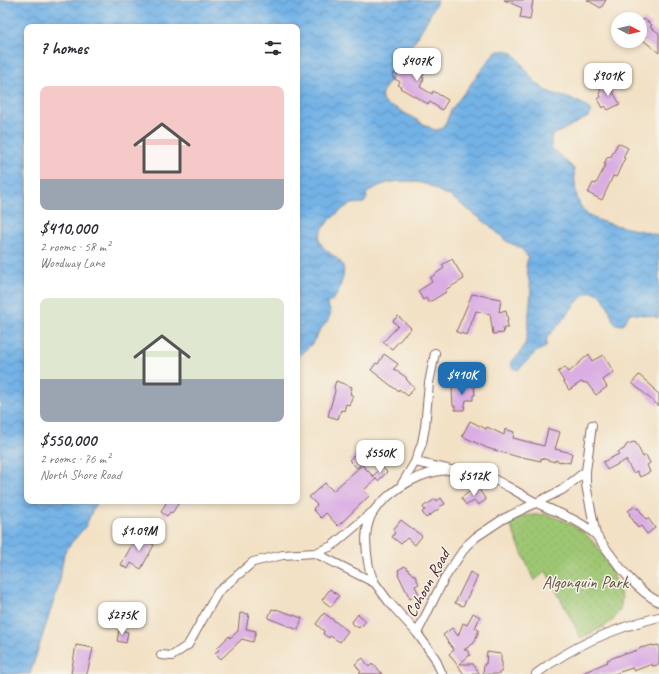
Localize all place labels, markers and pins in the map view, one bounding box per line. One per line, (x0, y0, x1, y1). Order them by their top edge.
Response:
pin: $407K (389, 48, 445, 82)
pin: $901K (580, 63, 636, 97)
pin: $410K (434, 362, 490, 396)
pin: $550K (352, 440, 408, 474)
pin: $512K (446, 463, 502, 497)
pin: $1.09M (106, 518, 172, 552)
pin: $275K (94, 602, 150, 636)

